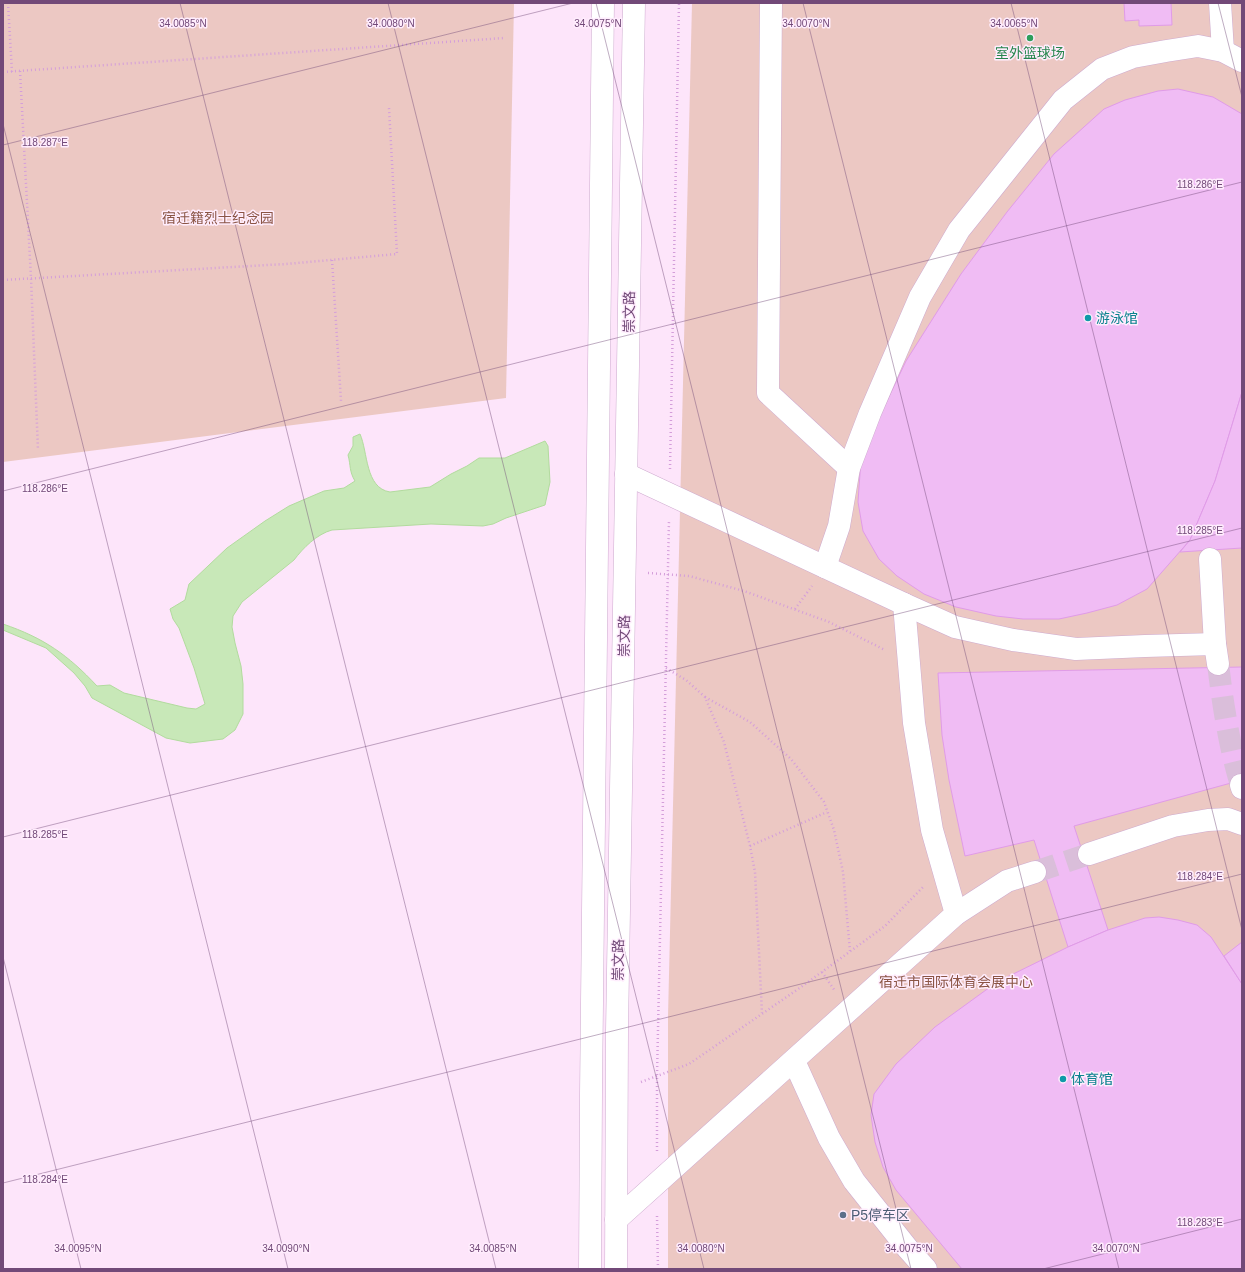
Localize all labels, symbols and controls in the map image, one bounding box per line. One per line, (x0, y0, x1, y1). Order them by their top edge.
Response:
text: 34.0085°N (159, 18, 207, 29)
text: 34.0080°N (367, 18, 415, 29)
text: 34.0075°N (574, 18, 622, 29)
text: 34.0070°N (782, 18, 830, 29)
text: 34.0065°N (990, 18, 1038, 29)
marker: 室外篮球场 (1025, 33, 1035, 43)
place label: 室外篮球场 (995, 45, 1065, 61)
text: 118.287°E (22, 137, 68, 148)
text: 118.286°E (1177, 179, 1223, 190)
park label: 宿迁籍烈士纪念园 (162, 210, 274, 226)
street label: 崇文路 (621, 291, 637, 333)
place label: 游泳馆 (1096, 310, 1138, 326)
marker: 游泳馆 (1083, 313, 1093, 323)
text: 118.286°E (22, 483, 68, 494)
text: 118.285°E (1177, 525, 1223, 536)
street label: 崇文路 (616, 615, 632, 657)
text: 118.285°E (22, 829, 68, 840)
text: 118.284°E (1177, 871, 1223, 882)
street label: 崇文路 (610, 939, 626, 981)
park label: 宿迁市国际体育会展中心 (879, 974, 1033, 990)
place label: 体育馆 (1071, 1071, 1113, 1087)
marker: 体育馆 (1058, 1074, 1068, 1084)
text: 118.284°E (22, 1174, 68, 1185)
place label: P5停车区 (851, 1207, 910, 1223)
marker: P5停车区 (838, 1210, 848, 1220)
text: 118.283°E (1177, 1217, 1223, 1228)
text: 34.0095°N (54, 1243, 102, 1254)
text: 34.0090°N (262, 1243, 310, 1254)
text: 34.0085°N (469, 1243, 517, 1254)
text: 34.0080°N (677, 1243, 725, 1254)
text: 34.0075°N (885, 1243, 933, 1254)
text: 34.0070°N (1092, 1243, 1140, 1254)

